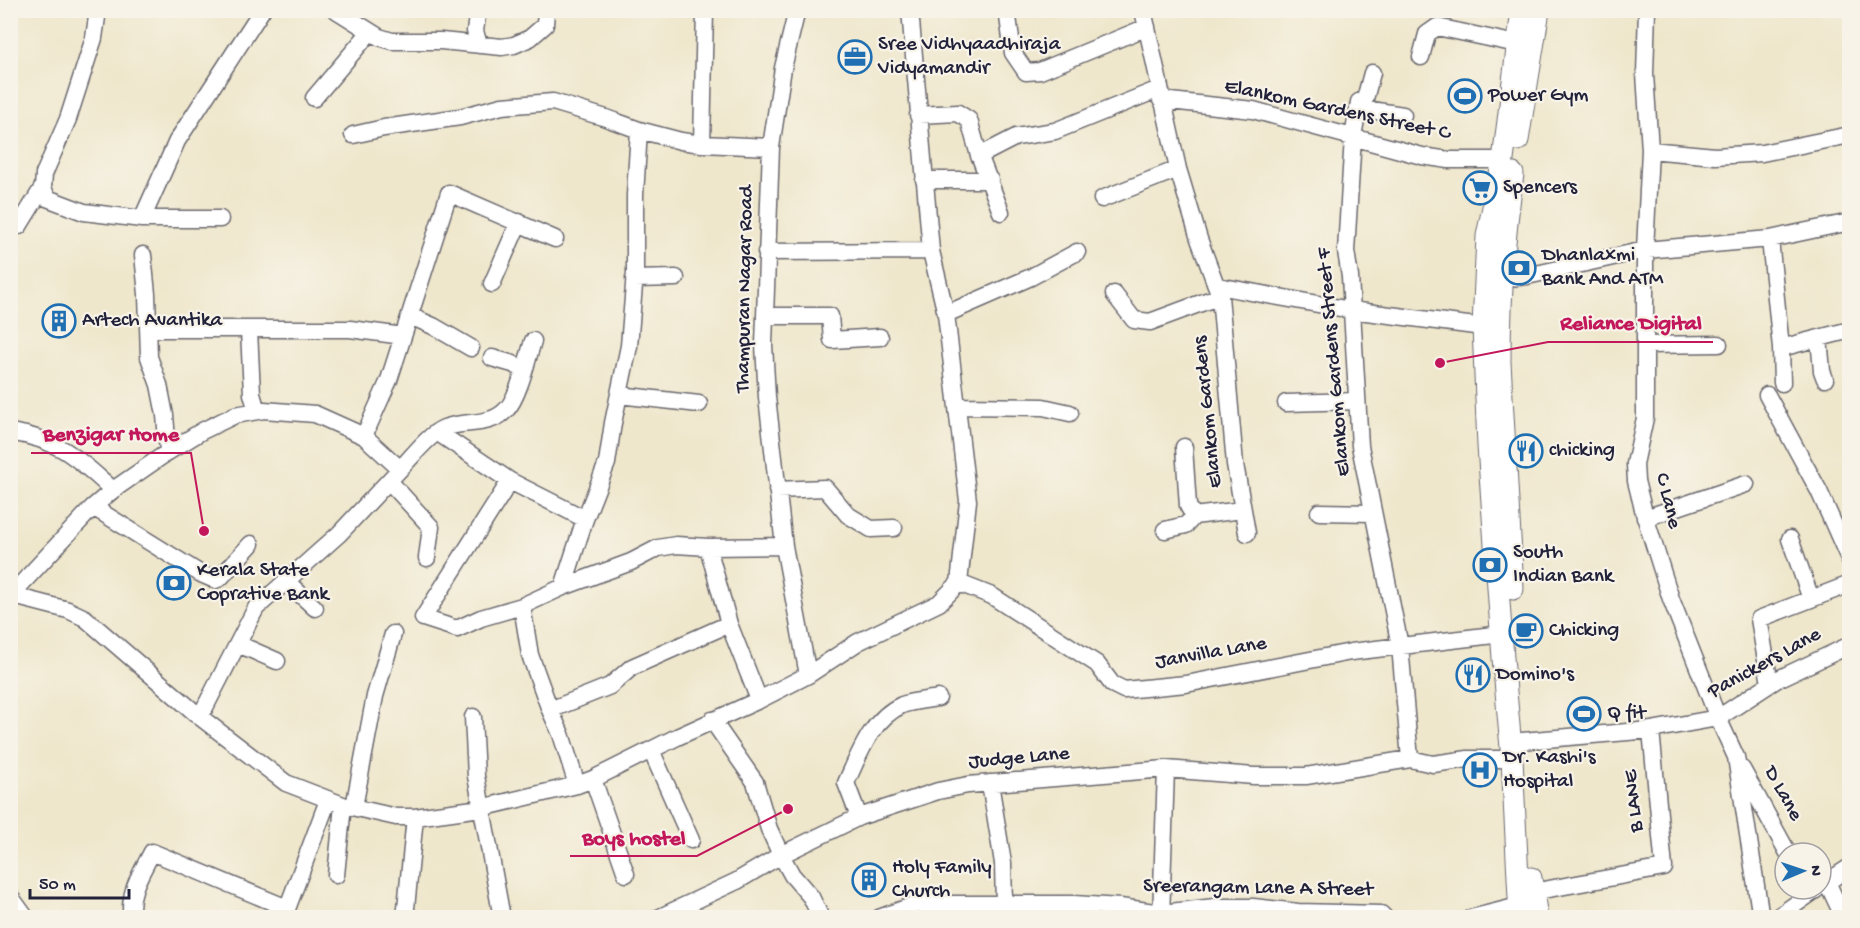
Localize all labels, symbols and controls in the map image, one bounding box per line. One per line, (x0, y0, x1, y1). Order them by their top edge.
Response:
place label: Sree Vidhyaadhiraja Vidyamandir (877, 33, 1062, 82)
office icon: Sree Vidhyaadhiraja Vidyamandir (837, 39, 873, 75)
street label: Elankom Gardens Street C (1222, 75, 1454, 147)
sports icon: Power Gym (1447, 78, 1483, 114)
place label: Power Gym (1487, 84, 1589, 109)
supermarket icon: Spencers (1462, 170, 1498, 206)
place label: Spencers (1503, 176, 1578, 201)
street label: Thampuran Nagar Road (732, 183, 760, 394)
place label: Dhanlaxmi Bank And ATM (1540, 244, 1664, 293)
street label: Elankom Gardens Street F (1312, 245, 1357, 477)
bank icon: Dhanlaxmi Bank And ATM (1501, 250, 1537, 286)
callout: Reliance Digital (1548, 302, 1713, 342)
building icon: Artech Avantika (41, 303, 77, 339)
place label: Artech Avantika (82, 309, 223, 334)
text: Reliance Digital (1559, 312, 1702, 338)
street label: Elankom Gardens (1188, 334, 1229, 489)
callout: Benzigar Home (31, 413, 191, 453)
text: Benzigar Home (42, 423, 180, 449)
restaurant icon: chicking (1508, 433, 1544, 469)
place label: chicking (1549, 439, 1615, 464)
street label: C Lane (1648, 471, 1686, 533)
place label: South Indian Bank (1513, 541, 1616, 590)
bank icon: South Indian Bank (1472, 547, 1508, 583)
place label: Kerala State Coprative Bank (197, 559, 331, 608)
bank icon: Kerala State Coprative Bank (156, 565, 192, 601)
cafe icon: Chicking (1508, 613, 1544, 649)
place label: Chicking (1549, 619, 1619, 644)
street label: Panickers Lane (1703, 622, 1827, 706)
street label: Janvilla Lane (1153, 632, 1270, 676)
restaurant icon: Domino's (1455, 657, 1491, 693)
place label: Domino's (1494, 663, 1575, 688)
sports icon: Q fit (1566, 696, 1602, 732)
place label: Q fit (1607, 702, 1648, 727)
street label: Judge Lane (967, 742, 1072, 776)
place label: Dr. Kashi's Hospital (1501, 746, 1597, 795)
hospital icon: Dr. Kashi's Hospital (1462, 752, 1498, 788)
street label: D Lane (1756, 760, 1808, 827)
street label: B LANE (1619, 768, 1651, 834)
callout: Boys hostel (570, 816, 697, 856)
text: Boys hostel (581, 827, 686, 853)
north arrow (1773, 841, 1833, 901)
place label: Holy Family Church (892, 856, 992, 905)
scale bar (30, 862, 129, 900)
building icon: Holy Family Church (851, 862, 887, 898)
text: N (1805, 865, 1824, 877)
street label: Sreerangam Lane A Street (1143, 874, 1376, 904)
text: 50 m (39, 875, 76, 896)

